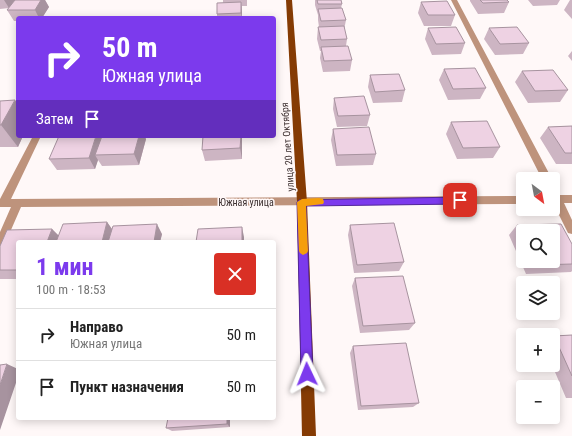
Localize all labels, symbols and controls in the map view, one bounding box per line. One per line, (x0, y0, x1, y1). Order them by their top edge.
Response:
text: 50 m (102, 31, 158, 64)
icon: right (36, 32, 88, 84)
text: Южная улица (102, 65, 202, 86)
street label: улица 20 лет Октября (279, 102, 296, 192)
icon: arrive (81, 108, 103, 130)
text: Затем (36, 110, 73, 128)
north arrow (516, 172, 560, 216)
map controls (516, 172, 560, 424)
pin (443, 183, 477, 217)
icon: arrive (449, 189, 471, 211)
street label: Южная улица (218, 197, 274, 208)
button: search (516, 224, 560, 268)
text: 1 мин (36, 253, 94, 281)
button: close (214, 253, 256, 295)
button: layers (516, 276, 560, 320)
text: 100 m · 18:53 (36, 282, 106, 297)
text: Направо (70, 318, 123, 336)
icon: right (36, 324, 58, 346)
text: 50 m (226, 326, 256, 344)
button: + (516, 328, 560, 372)
text: Южная улица (70, 336, 142, 351)
position arrow (286, 353, 328, 395)
icon: arrive (36, 376, 58, 398)
text: Пункт назначения (70, 378, 184, 396)
text: 50 m (226, 378, 256, 396)
button: − (516, 380, 560, 424)

